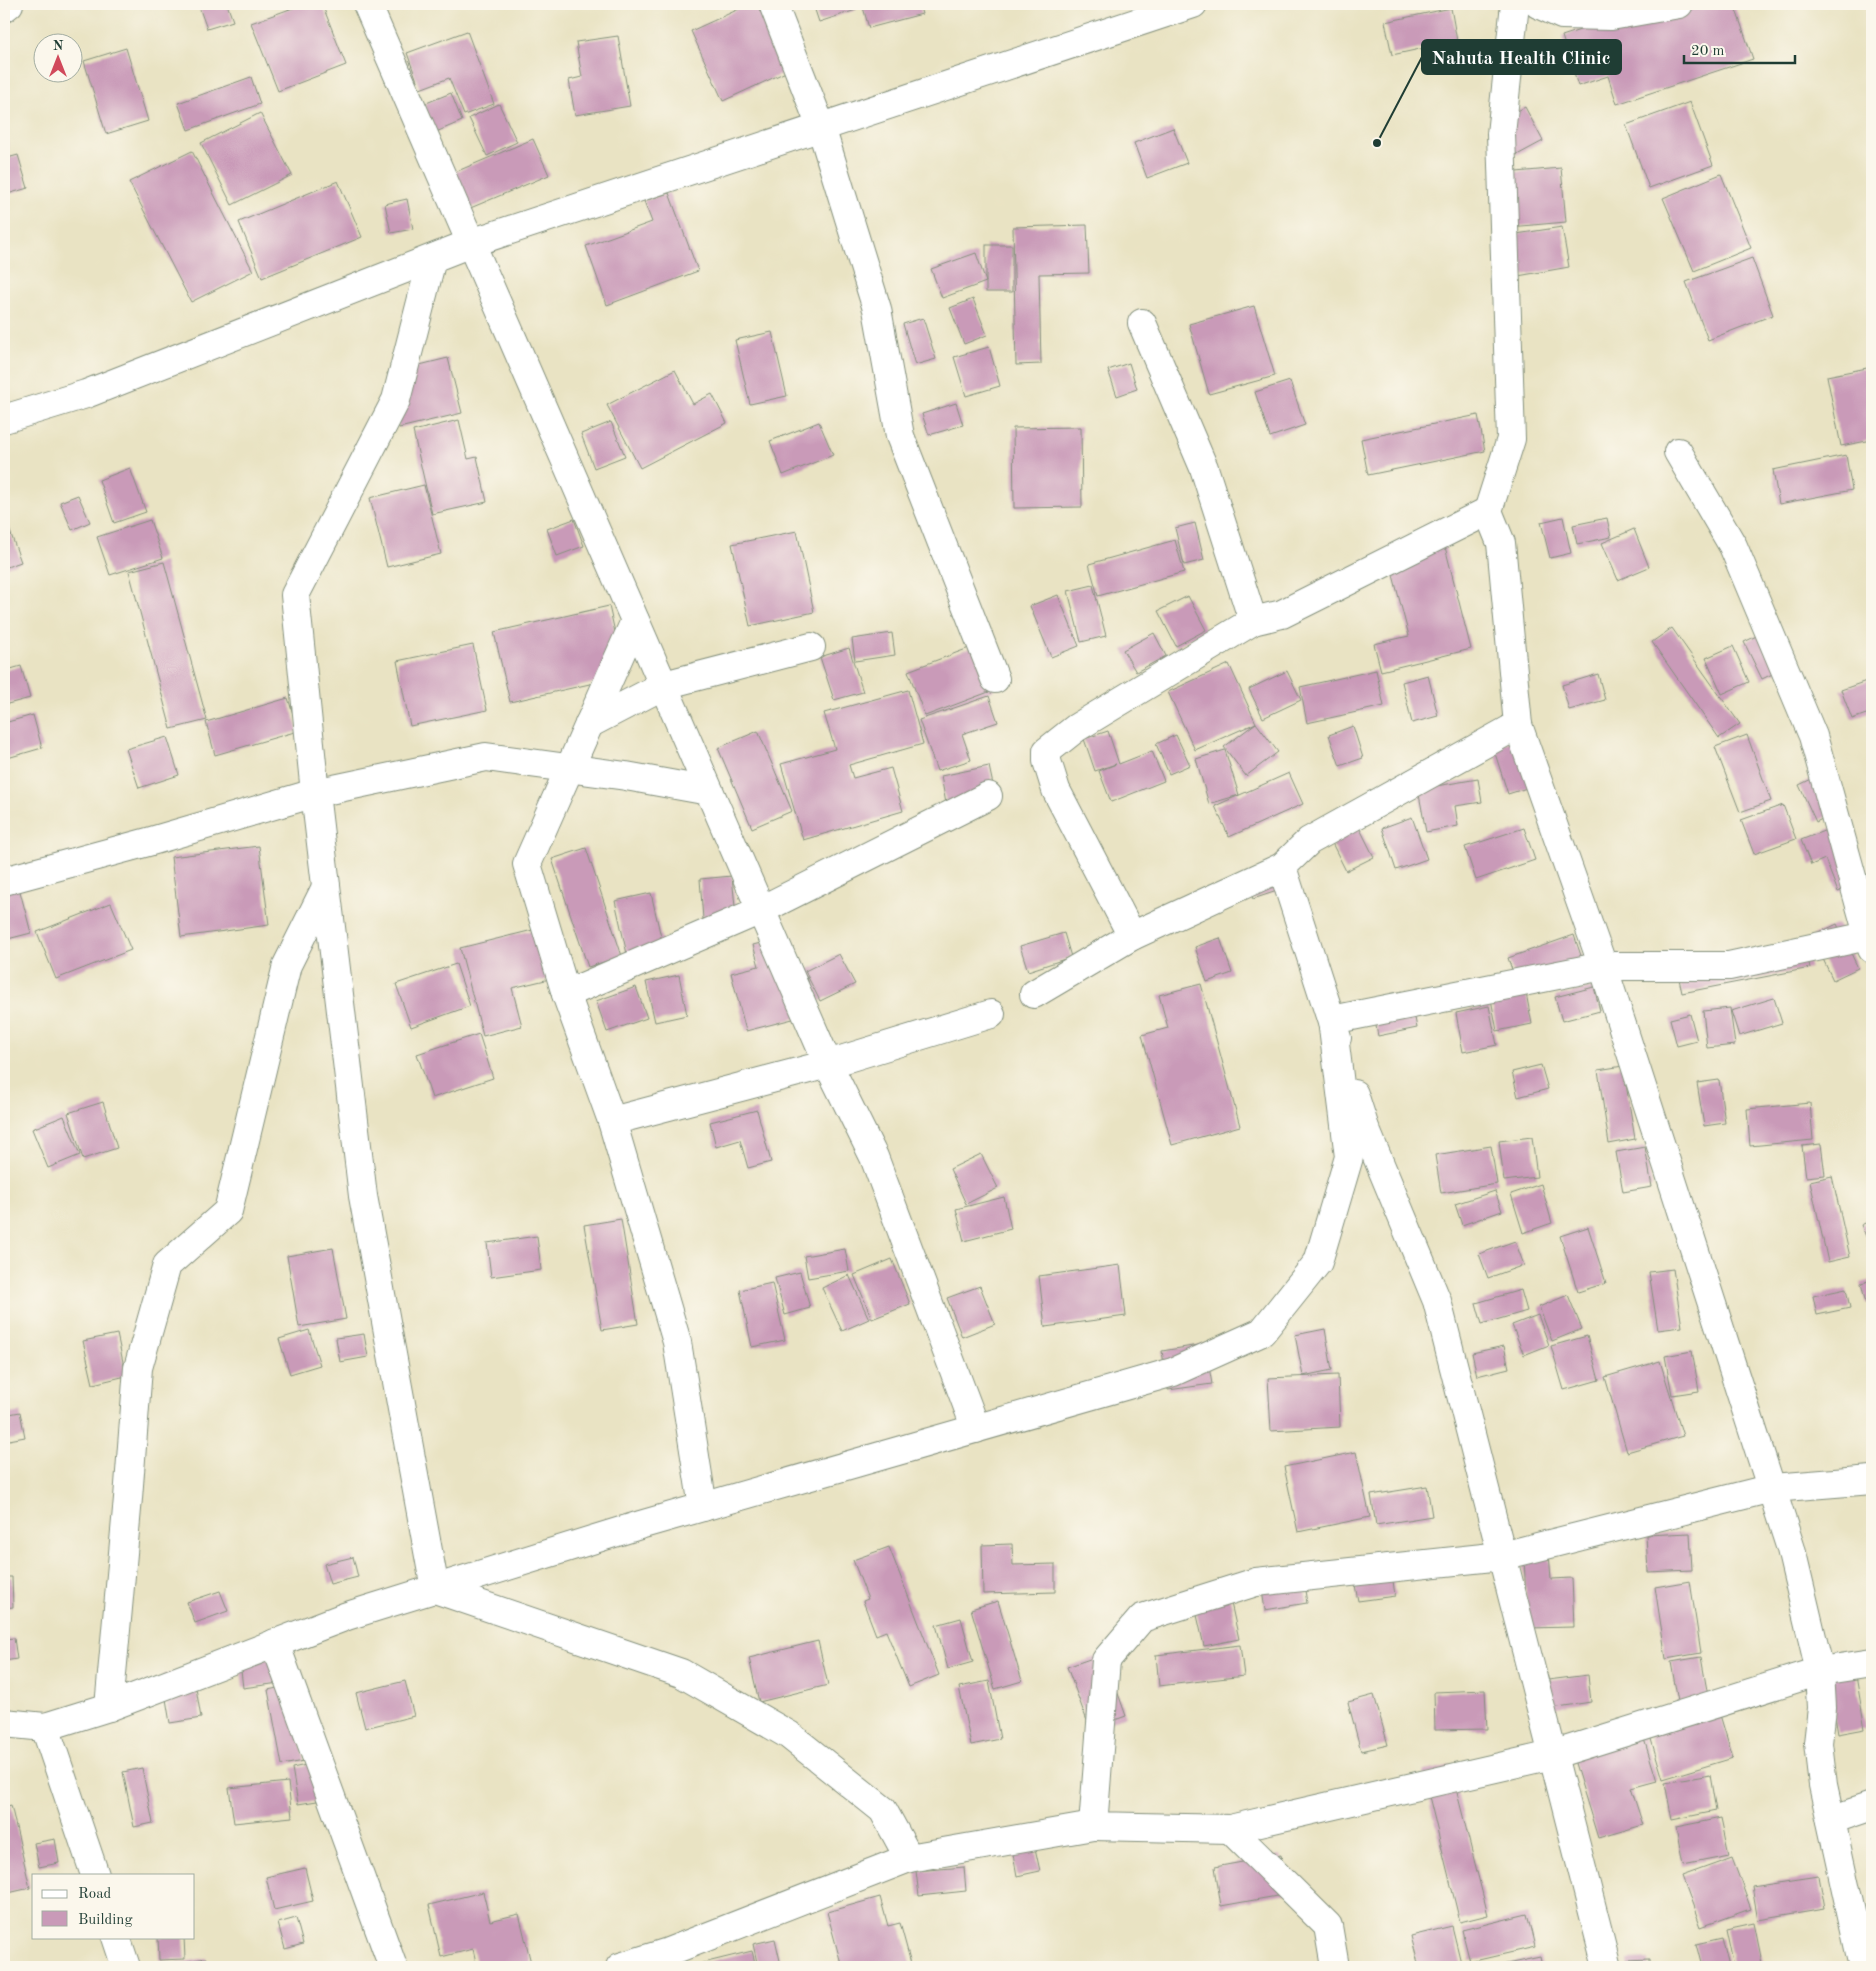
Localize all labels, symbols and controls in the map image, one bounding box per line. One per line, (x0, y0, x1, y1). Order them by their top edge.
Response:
north arrow (32, 32, 82, 82)
scale bar (1684, 32, 1795, 64)
text: N (53, 39, 64, 53)
callout: Nahuta Health Clinic (1422, 40, 1621, 74)
text: 20 m (1691, 44, 1725, 59)
text: Nahuta Health Clinic (1431, 50, 1611, 69)
legend (32, 1874, 195, 1938)
text: Road (78, 1887, 112, 1902)
text: Building (78, 1913, 133, 1928)

